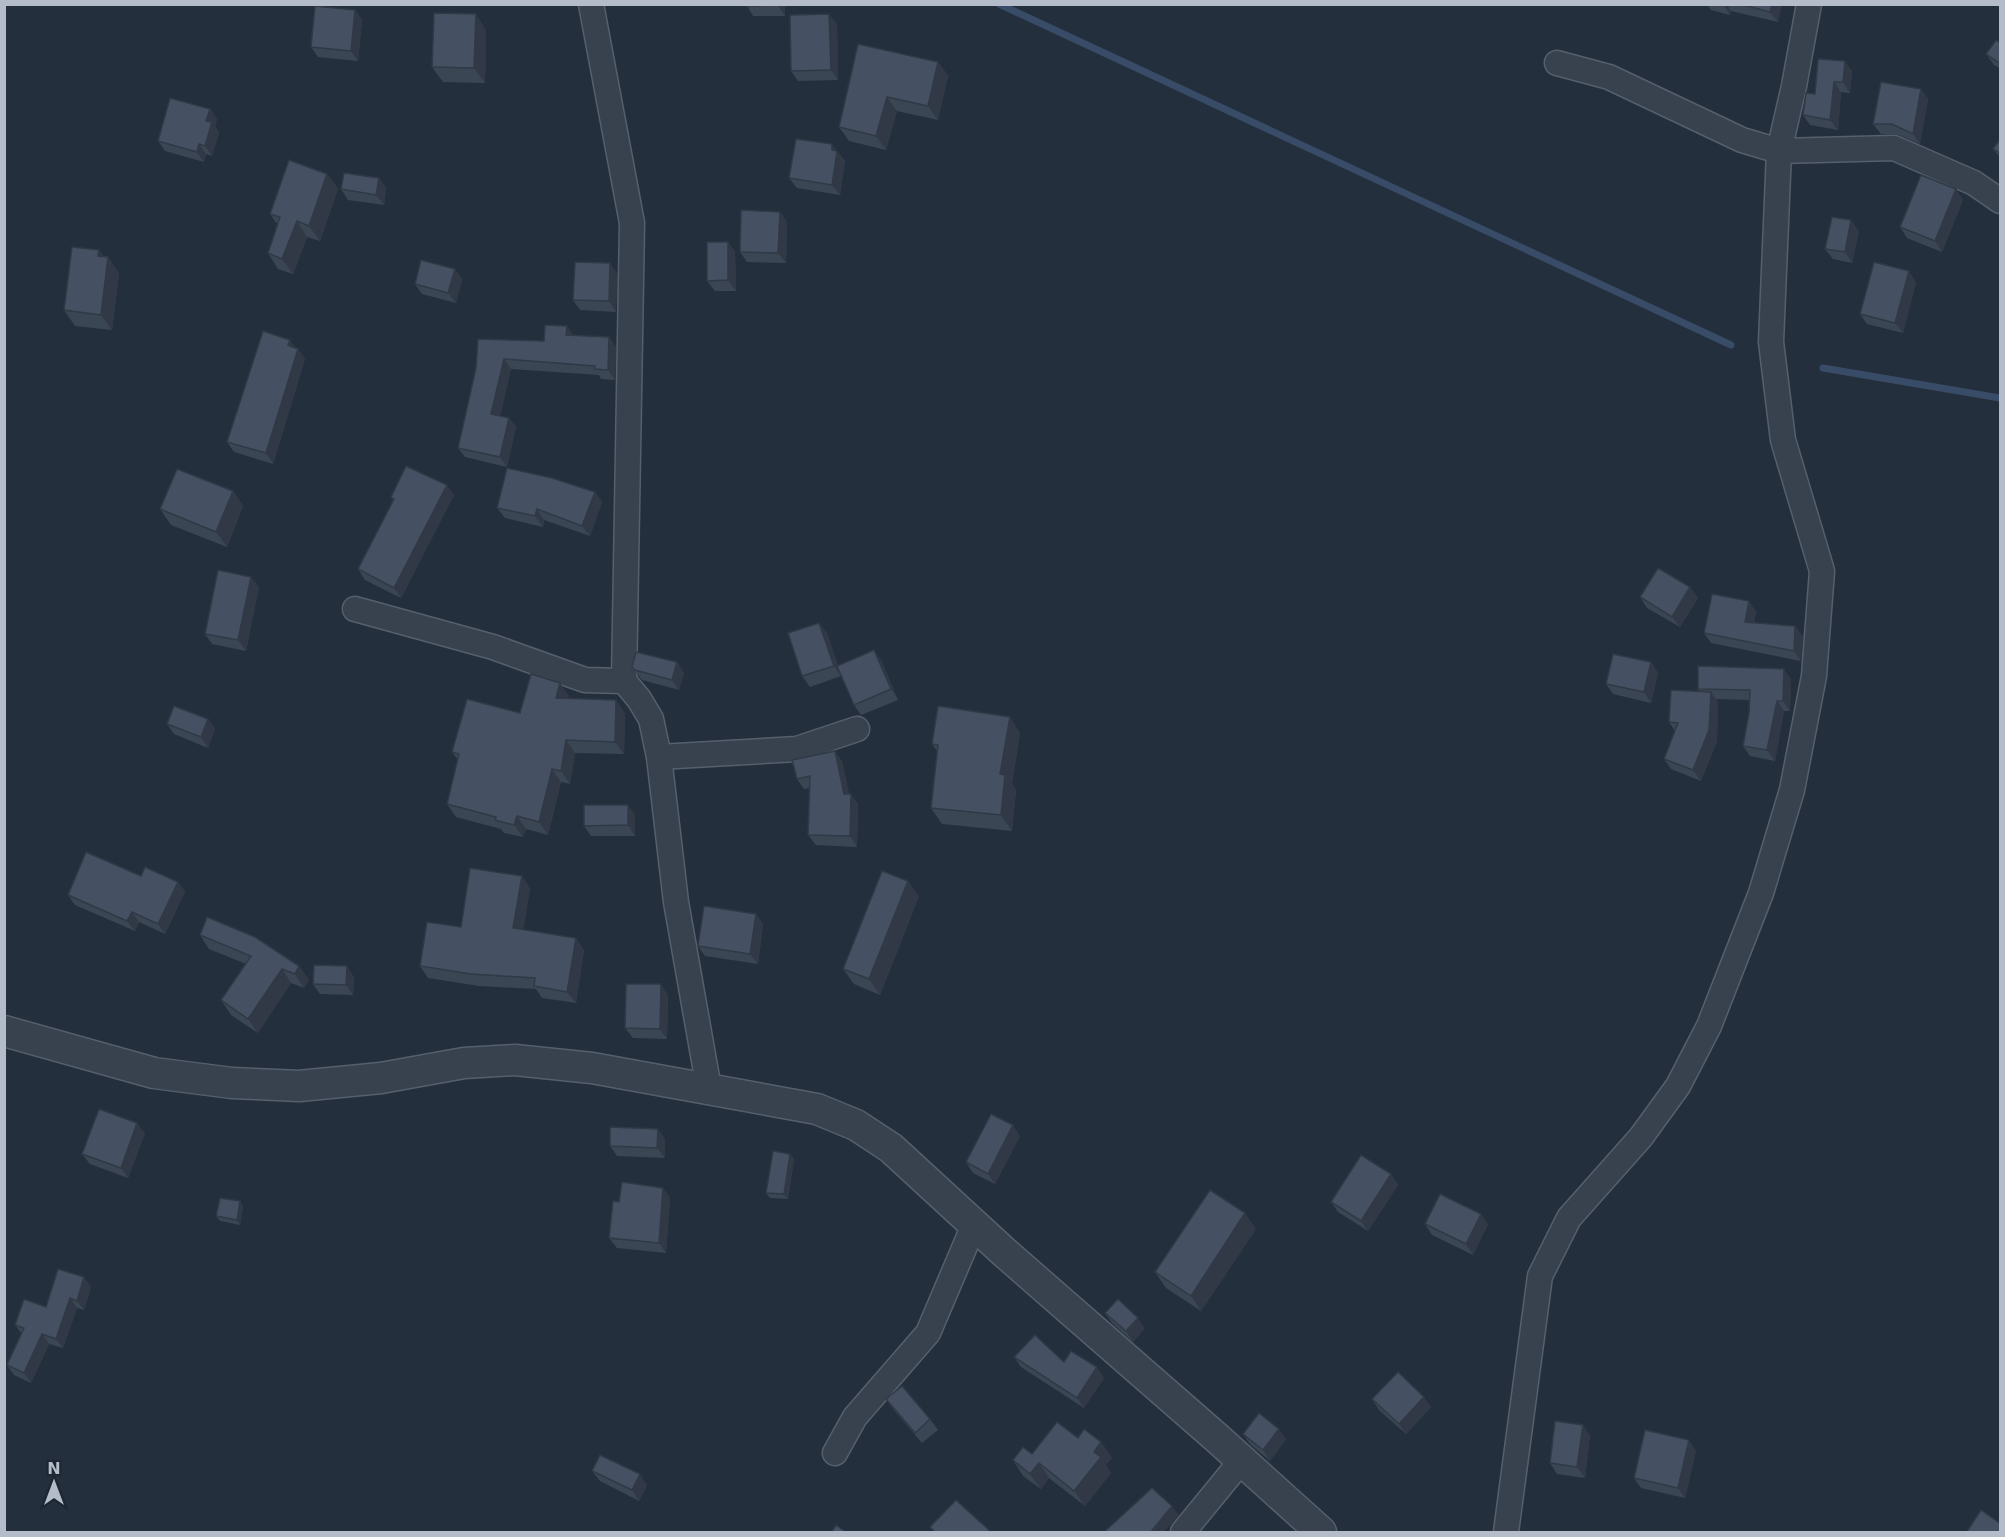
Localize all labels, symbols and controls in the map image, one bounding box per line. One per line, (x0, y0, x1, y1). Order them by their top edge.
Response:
north arrow (24, 1453, 84, 1513)
text: N (47, 1459, 61, 1478)

